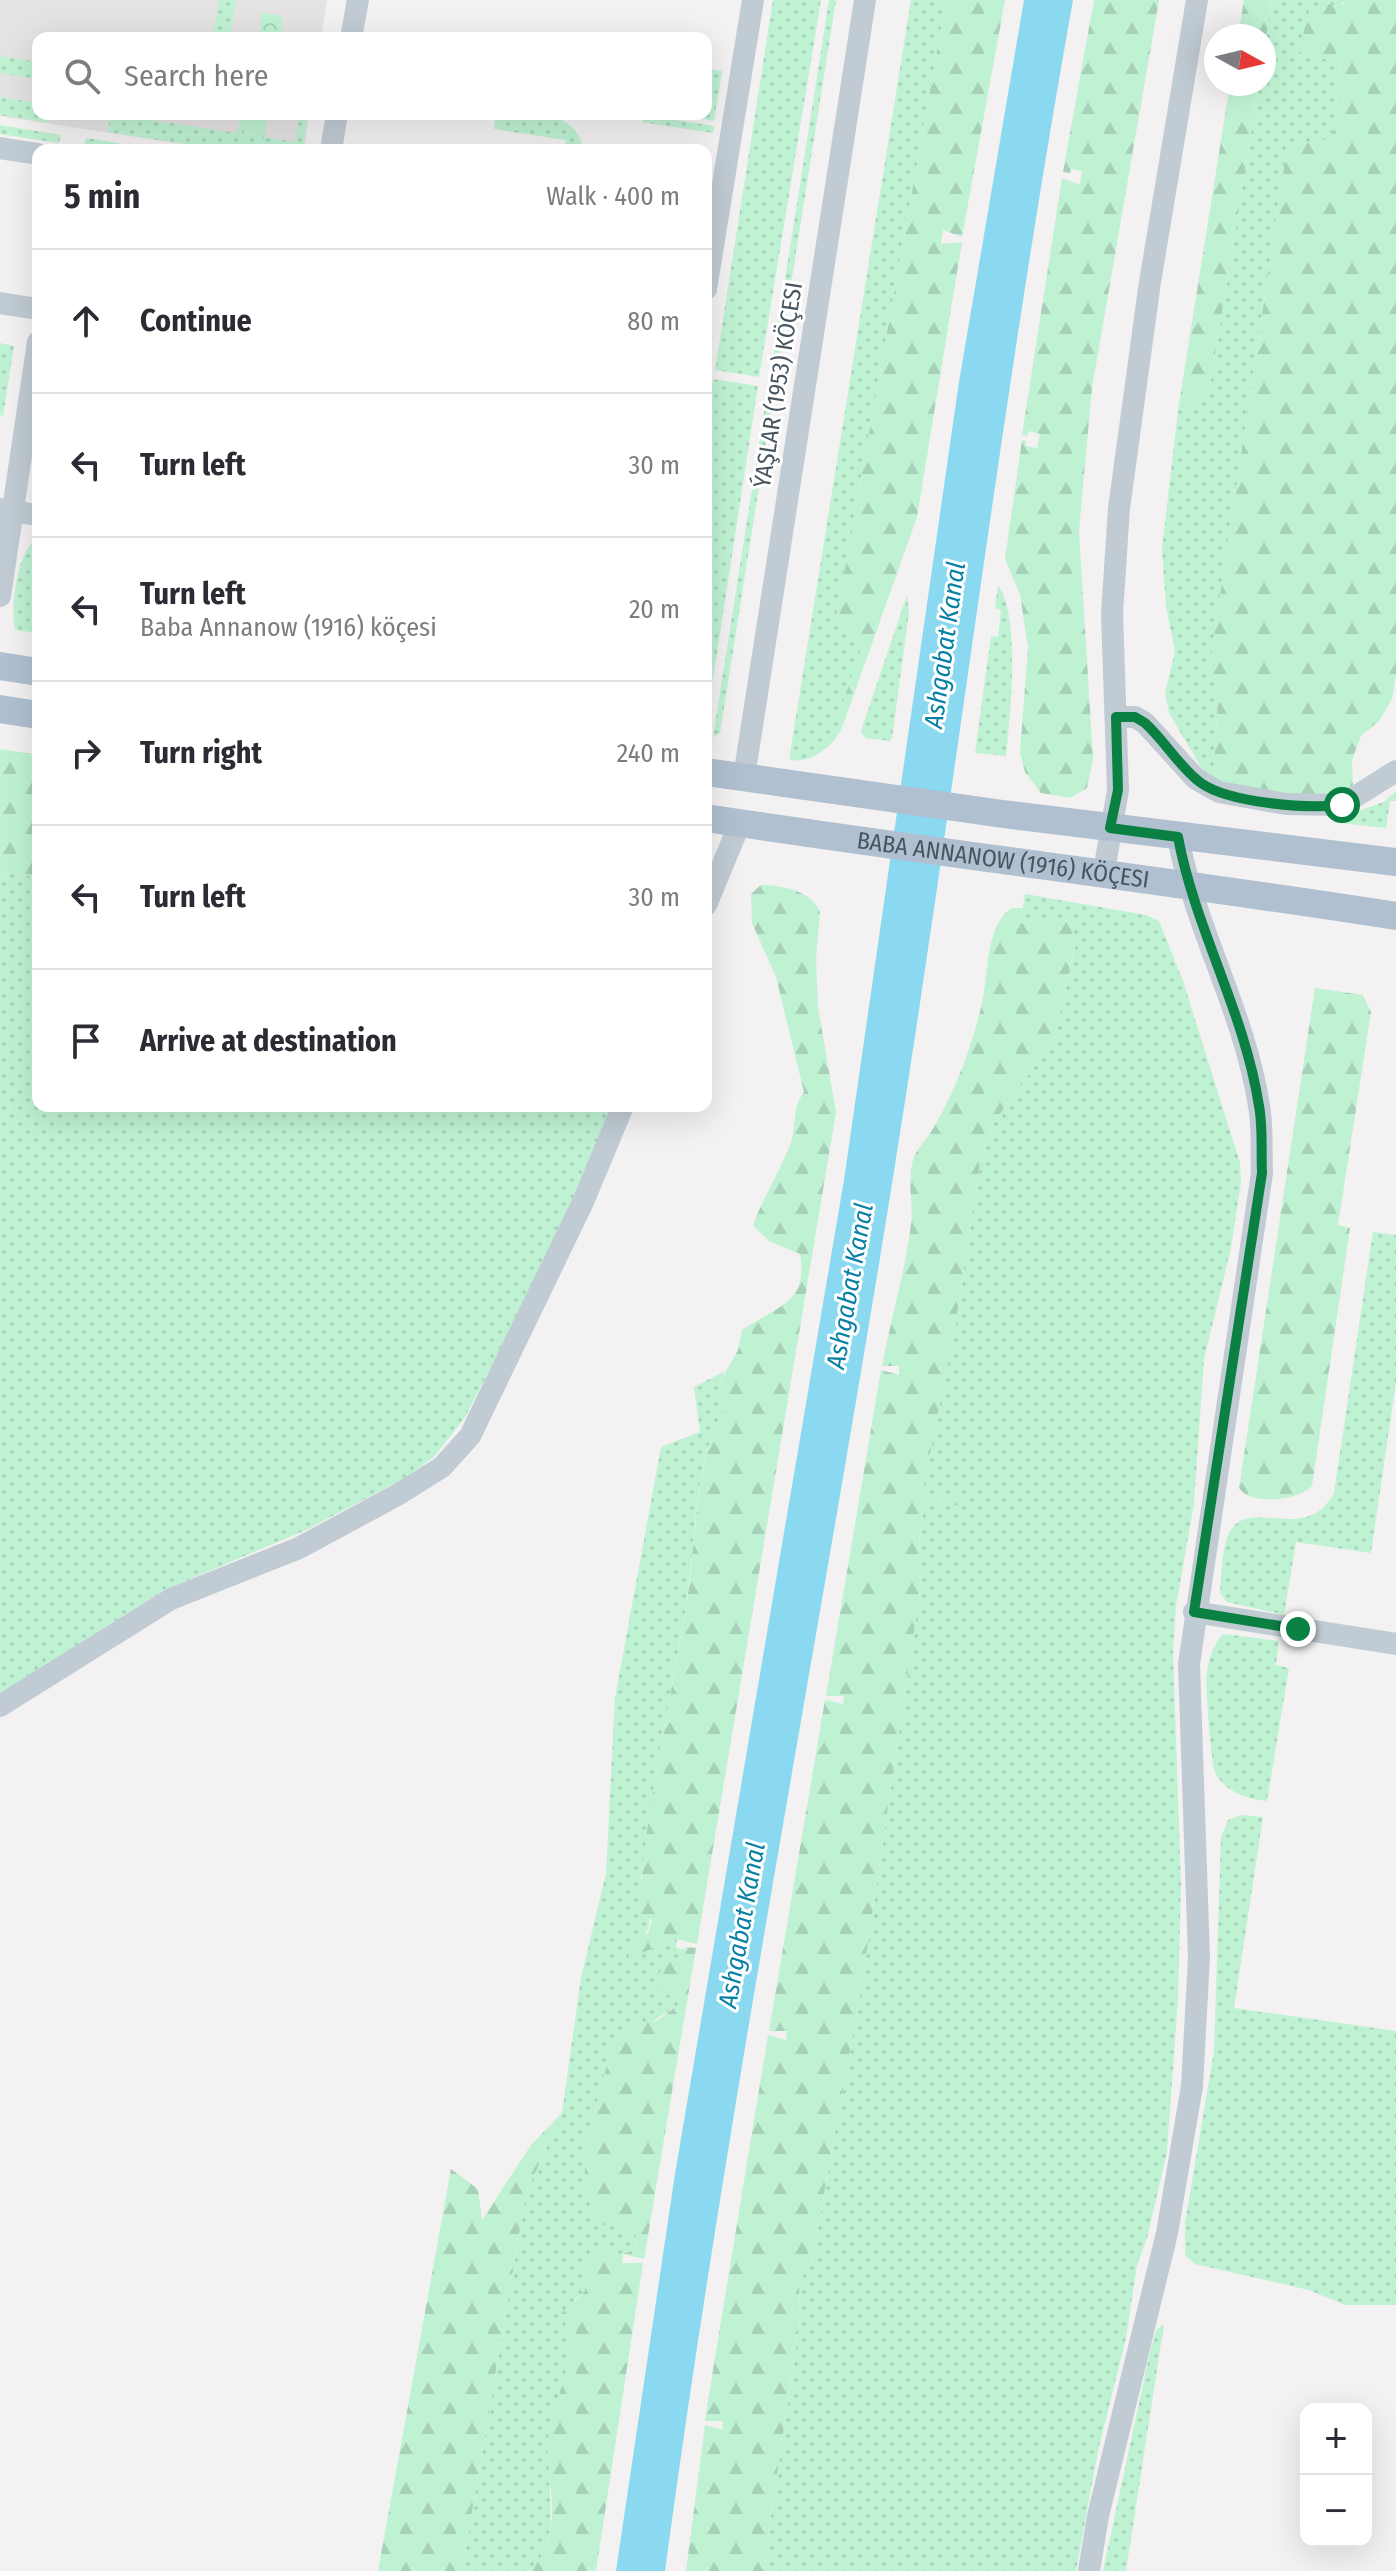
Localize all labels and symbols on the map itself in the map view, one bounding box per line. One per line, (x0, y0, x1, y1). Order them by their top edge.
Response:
north arrow (1204, 24, 1276, 96)
street label: ÝAŞLAR (1953) KÖÇESI (747, 280, 808, 490)
water label: Ashgabat Kanal (918, 560, 972, 731)
route start (1324, 787, 1360, 823)
street label: BABA ANNANOW (1916) KÖÇESI (855, 826, 1151, 894)
water label: Ashgabat Kanal (820, 1201, 880, 1372)
route end (1280, 1611, 1316, 1647)
water label: Ashgabat Kanal (712, 1840, 772, 2011)

